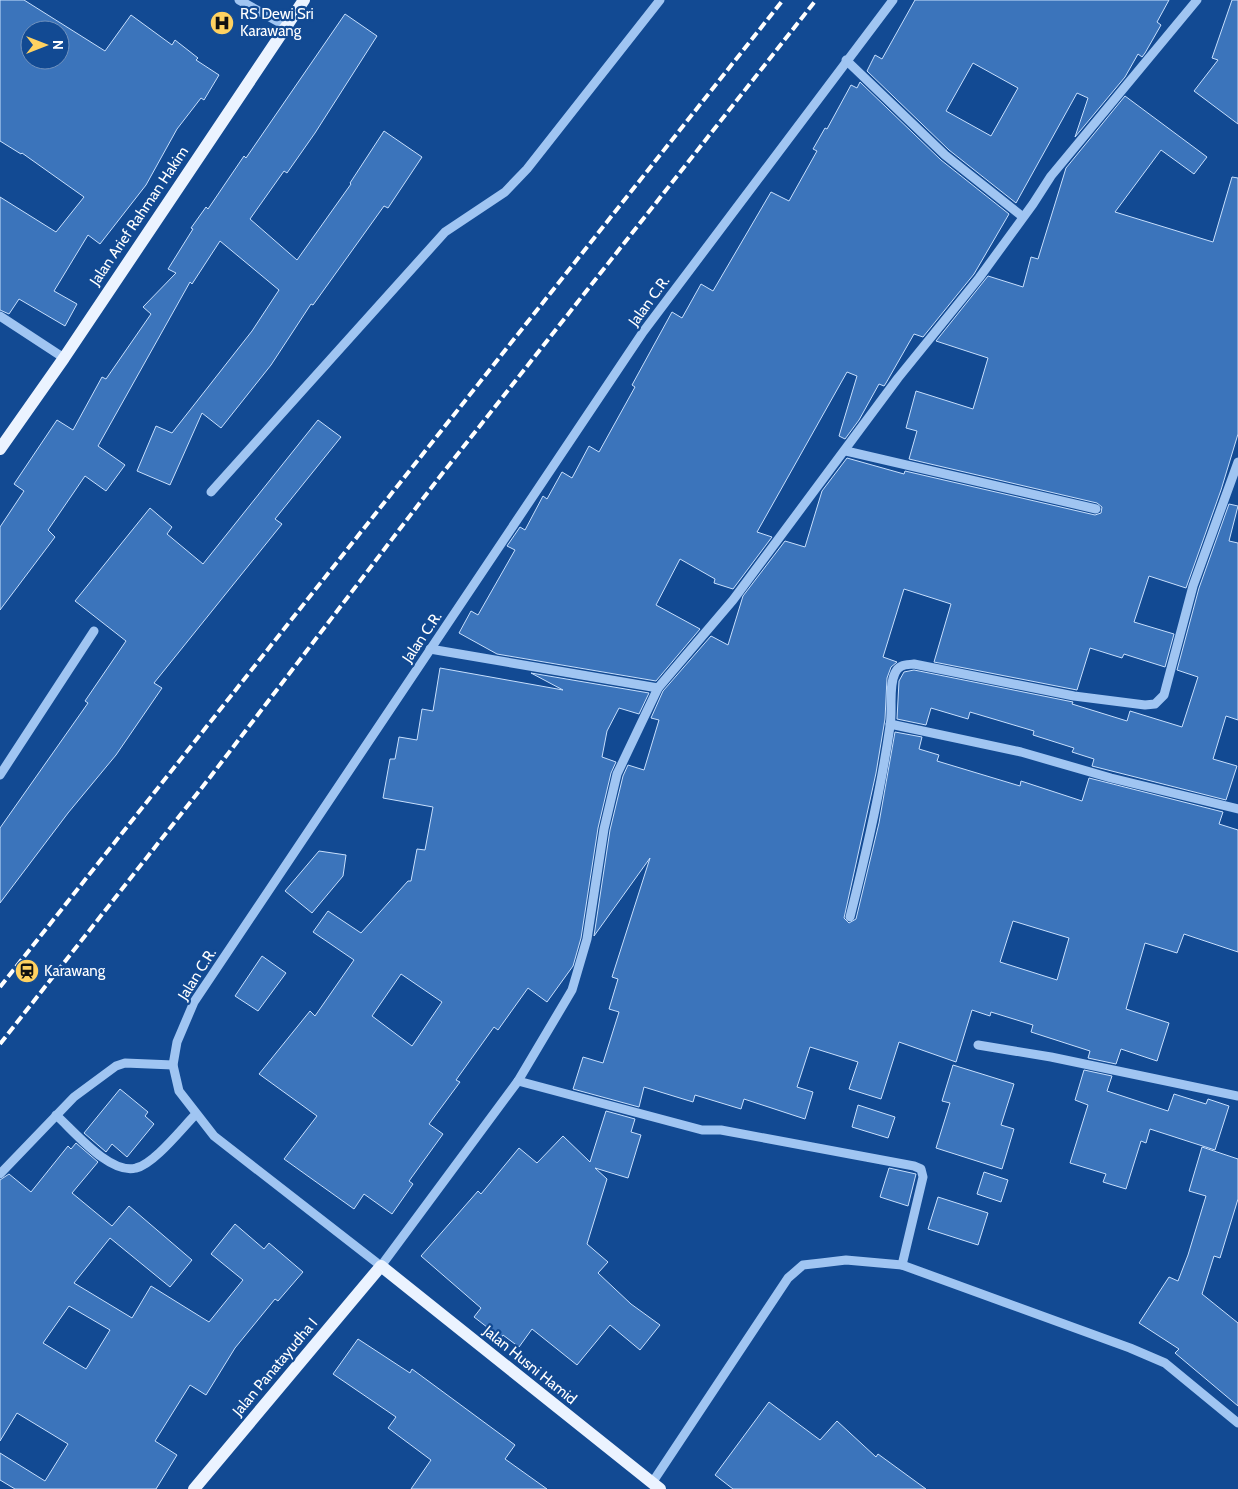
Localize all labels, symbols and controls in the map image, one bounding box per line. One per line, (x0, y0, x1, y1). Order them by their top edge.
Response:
place label: RS Dewi Sri Karawang (240, 5, 314, 40)
hospital icon: RS Dewi Sri Karawang (209, 10, 235, 36)
north arrow (20, 20, 70, 70)
text: N (49, 40, 67, 50)
street label: Jalan Arief Rahman Hakim (85, 143, 192, 290)
street label: Jalan C.R. (624, 272, 673, 331)
street label: Jalan C.R. (398, 608, 446, 667)
street label: Jalan C.R. (173, 945, 220, 1004)
station icon: Karawang (14, 958, 40, 984)
place label: Karawang (44, 962, 106, 980)
street label: Jalan Panatayudha I (228, 1314, 321, 1421)
street label: Jalan Husni Hamid (479, 1321, 580, 1408)

